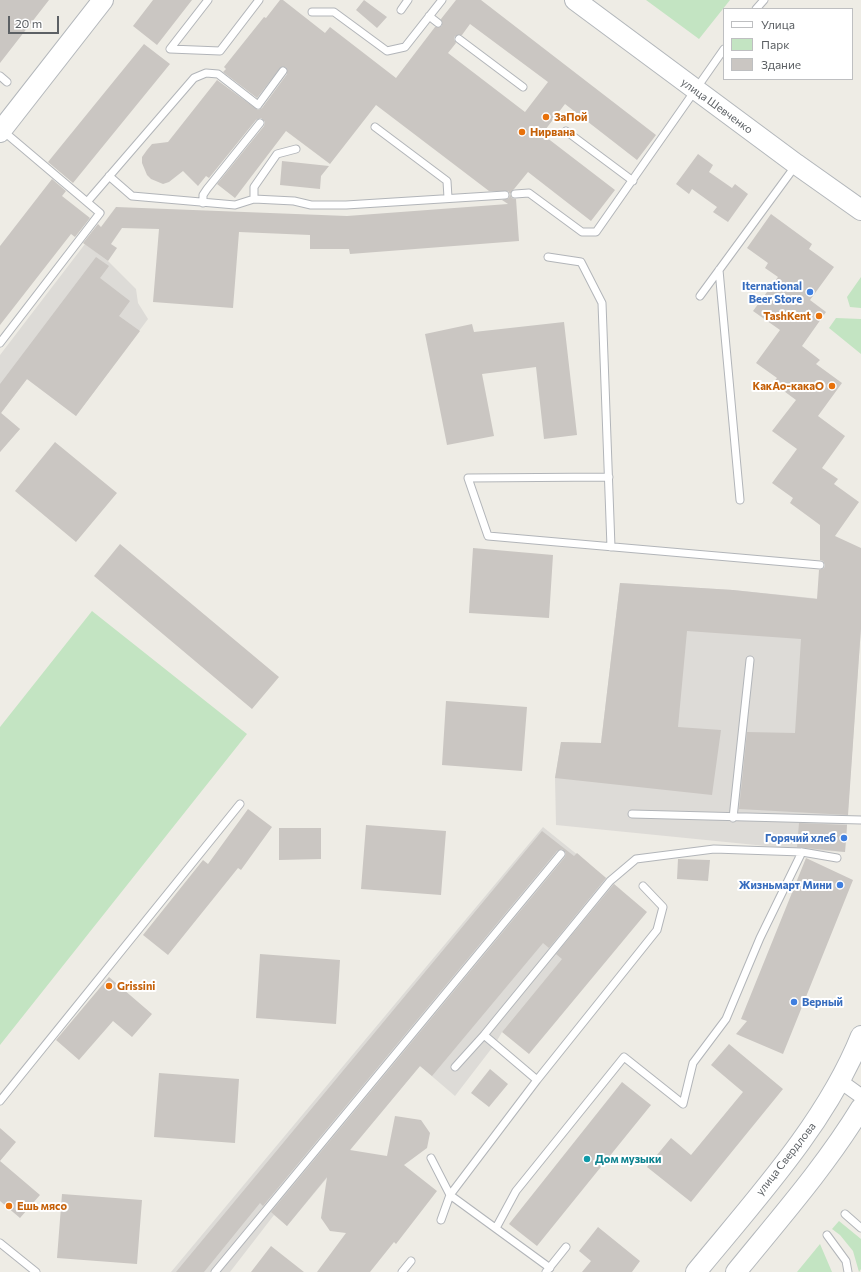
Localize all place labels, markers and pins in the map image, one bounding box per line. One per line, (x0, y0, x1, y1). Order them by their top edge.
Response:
place label: ЗаПой (554, 110, 587, 124)
marker: ЗаПой (541, 112, 551, 122)
place label: Нирвана (530, 125, 575, 139)
marker: Нирвана (517, 127, 527, 137)
place label: Iternational Beer Store (742, 279, 802, 305)
marker: Iternational Beer Store (805, 287, 815, 297)
place label: TashKent (763, 309, 811, 323)
marker: TashKent (814, 311, 824, 321)
place label: КакАо-какаО (752, 379, 824, 393)
marker: КакАо-какаО (827, 381, 837, 391)
place label: Горячий хлеб (765, 831, 836, 845)
marker: Горячий хлеб (839, 833, 849, 843)
place label: Жизньмарт Мини (739, 878, 832, 892)
marker: Жизньмарт Мини (835, 880, 845, 890)
place label: Grissini (117, 979, 155, 993)
marker: Grissini (104, 981, 114, 991)
place label: Верный (802, 995, 843, 1009)
marker: Верный (789, 997, 799, 1007)
place label: Дом музыки (595, 1152, 661, 1166)
marker: Дом музыки (582, 1154, 592, 1164)
place label: Ешь мясо (17, 1199, 67, 1213)
marker: Ешь мясо (4, 1201, 14, 1211)

